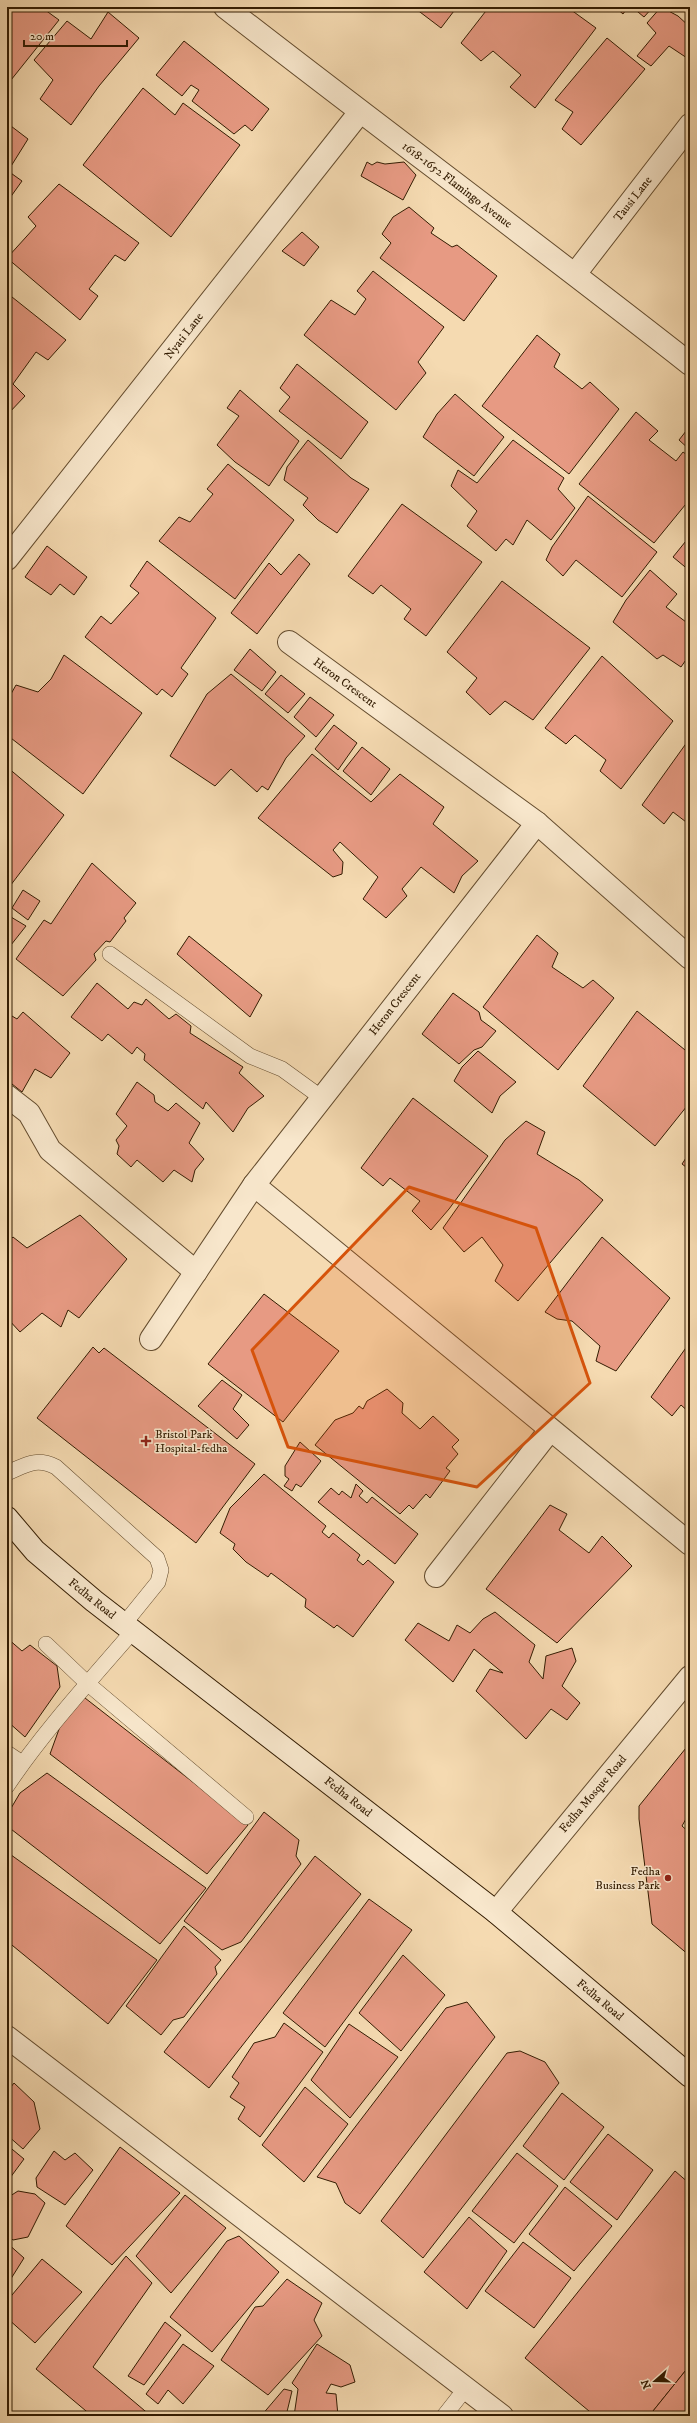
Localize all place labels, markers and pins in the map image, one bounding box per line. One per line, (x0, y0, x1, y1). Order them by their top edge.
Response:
place label: Bristol Park Hospital-fedha (155, 1427, 228, 1456)
marker: Bristol Park Hospital-fedha (140, 1435, 152, 1447)
place label: Fedha Business Park (595, 1864, 661, 1893)
marker: Fedha Business Park (663, 1873, 673, 1883)

